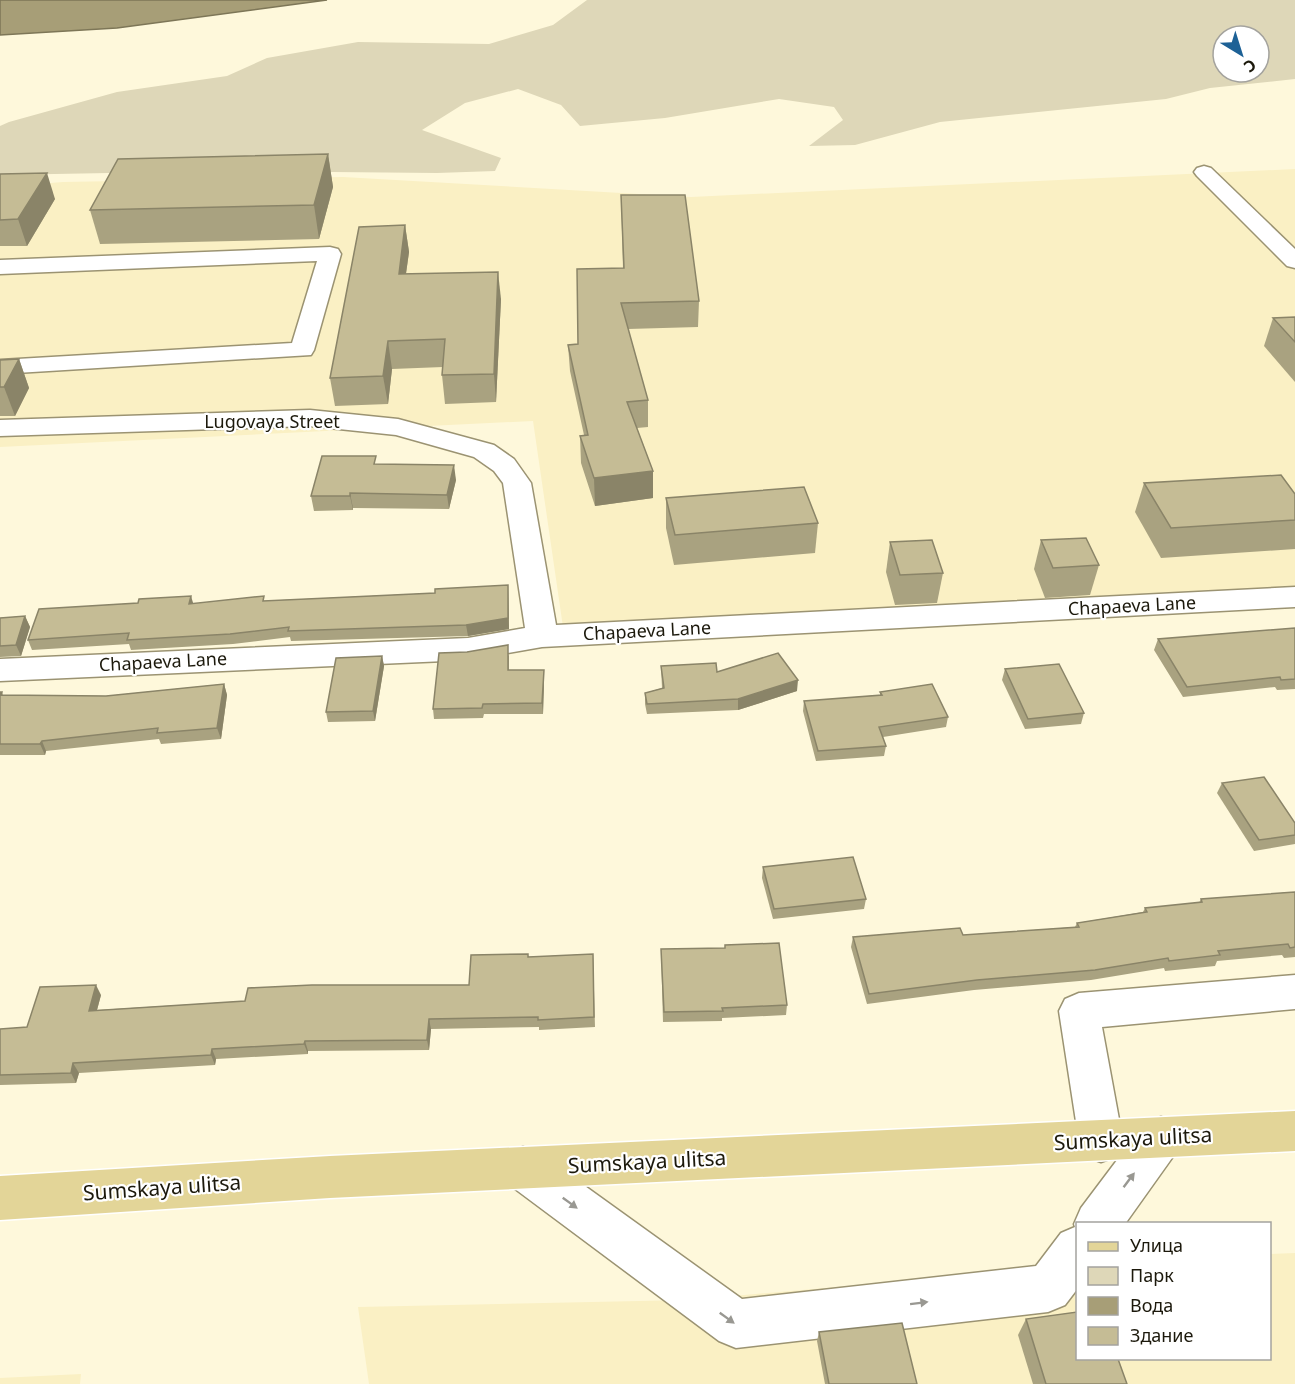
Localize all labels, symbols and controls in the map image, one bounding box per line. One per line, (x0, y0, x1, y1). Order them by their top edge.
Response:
north arrow (1211, 24, 1271, 84)
text: С (1239, 54, 1261, 78)
street label: Lugovaya Street (204, 409, 340, 433)
street label: Chapaeva Lane (1067, 590, 1197, 620)
street label: Chapaeva Lane (582, 615, 712, 645)
street label: Chapaeva Lane (98, 646, 228, 676)
street label: Sumskaya ulitsa (1053, 1120, 1213, 1156)
street label: Sumskaya ulitsa (567, 1143, 727, 1179)
street label: Sumskaya ulitsa (82, 1168, 242, 1206)
one-way arrow (1123, 1173, 1135, 1189)
one-way arrow (563, 1196, 578, 1208)
legend (1076, 1222, 1271, 1360)
text: Улица (1130, 1233, 1183, 1257)
text: Парк (1130, 1263, 1174, 1287)
text: Вода (1130, 1293, 1173, 1317)
one-way arrow (910, 1298, 929, 1308)
one-way arrow (719, 1312, 735, 1324)
text: Здание (1130, 1323, 1194, 1347)

